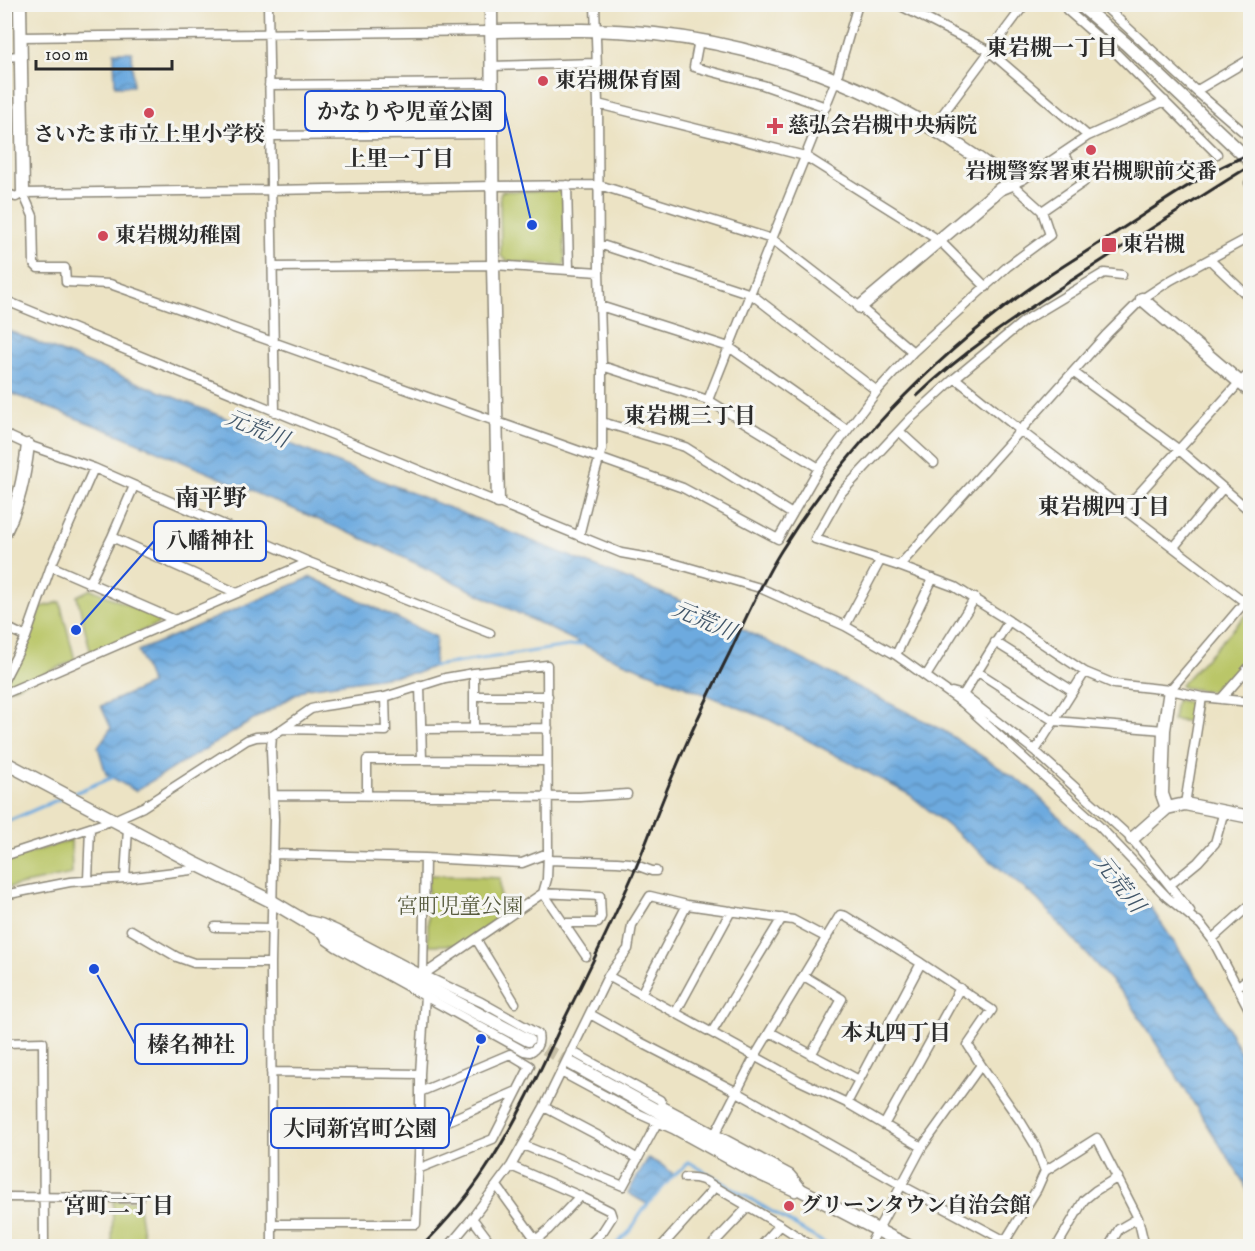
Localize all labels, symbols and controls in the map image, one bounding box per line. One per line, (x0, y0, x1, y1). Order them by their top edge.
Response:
scale bar (36, 33, 172, 71)
district label: 東岩槻一丁目 (986, 35, 1118, 62)
text: 100 m (45, 44, 88, 66)
place label: 東岩槻保育園 (555, 68, 681, 94)
marker: 東岩槻保育園 (536, 74, 550, 88)
callout: かなりや児童公園 (305, 91, 505, 131)
text: かなりや児童公園 (317, 99, 493, 126)
marker: さいたま市立上里小学校 (142, 106, 156, 120)
place label: 慈弘会岩槻中央病院 (788, 113, 977, 139)
marker: 慈弘会岩槻中央病院 (766, 117, 784, 135)
place label: さいたま市立上里小学校 (34, 122, 265, 148)
marker: 岩槻警察署東岩槻駅前交番 (1084, 143, 1098, 157)
district label: 上里一丁目 (344, 146, 454, 173)
place label: 岩槻警察署東岩槻駅前交番 (965, 159, 1217, 185)
place label: 東岩槻幼稚園 (115, 223, 241, 249)
marker: 東岩槻幼稚園 (96, 229, 110, 243)
place label: 東岩槻 (1122, 232, 1185, 258)
marker: 東岩槻 (1100, 236, 1118, 254)
district label: 東岩槻三丁目 (624, 403, 756, 430)
water label: 元荒川 (221, 404, 295, 455)
district label: 南平野 (175, 484, 247, 514)
district label: 東岩槻四丁目 (1038, 494, 1170, 521)
callout: 八幡神社 (154, 521, 266, 561)
text: 八幡神社 (166, 528, 254, 555)
water label: 元荒川 (668, 596, 741, 647)
water label: 元荒川 (1088, 850, 1151, 920)
park label: 宮町児童公園 (397, 894, 523, 920)
district label: 本丸四丁目 (841, 1020, 951, 1047)
callout: 榛名神社 (135, 1024, 247, 1064)
text: 榛名神社 (147, 1032, 235, 1059)
callout: 大同新宮町公園 (271, 1108, 449, 1148)
text: 大同新宮町公園 (283, 1116, 437, 1143)
district label: 宮町二丁目 (64, 1193, 174, 1220)
place label: グリーンタウン自治会館 (801, 1193, 1031, 1219)
marker: グリーンタウン自治会館 (782, 1199, 796, 1213)

